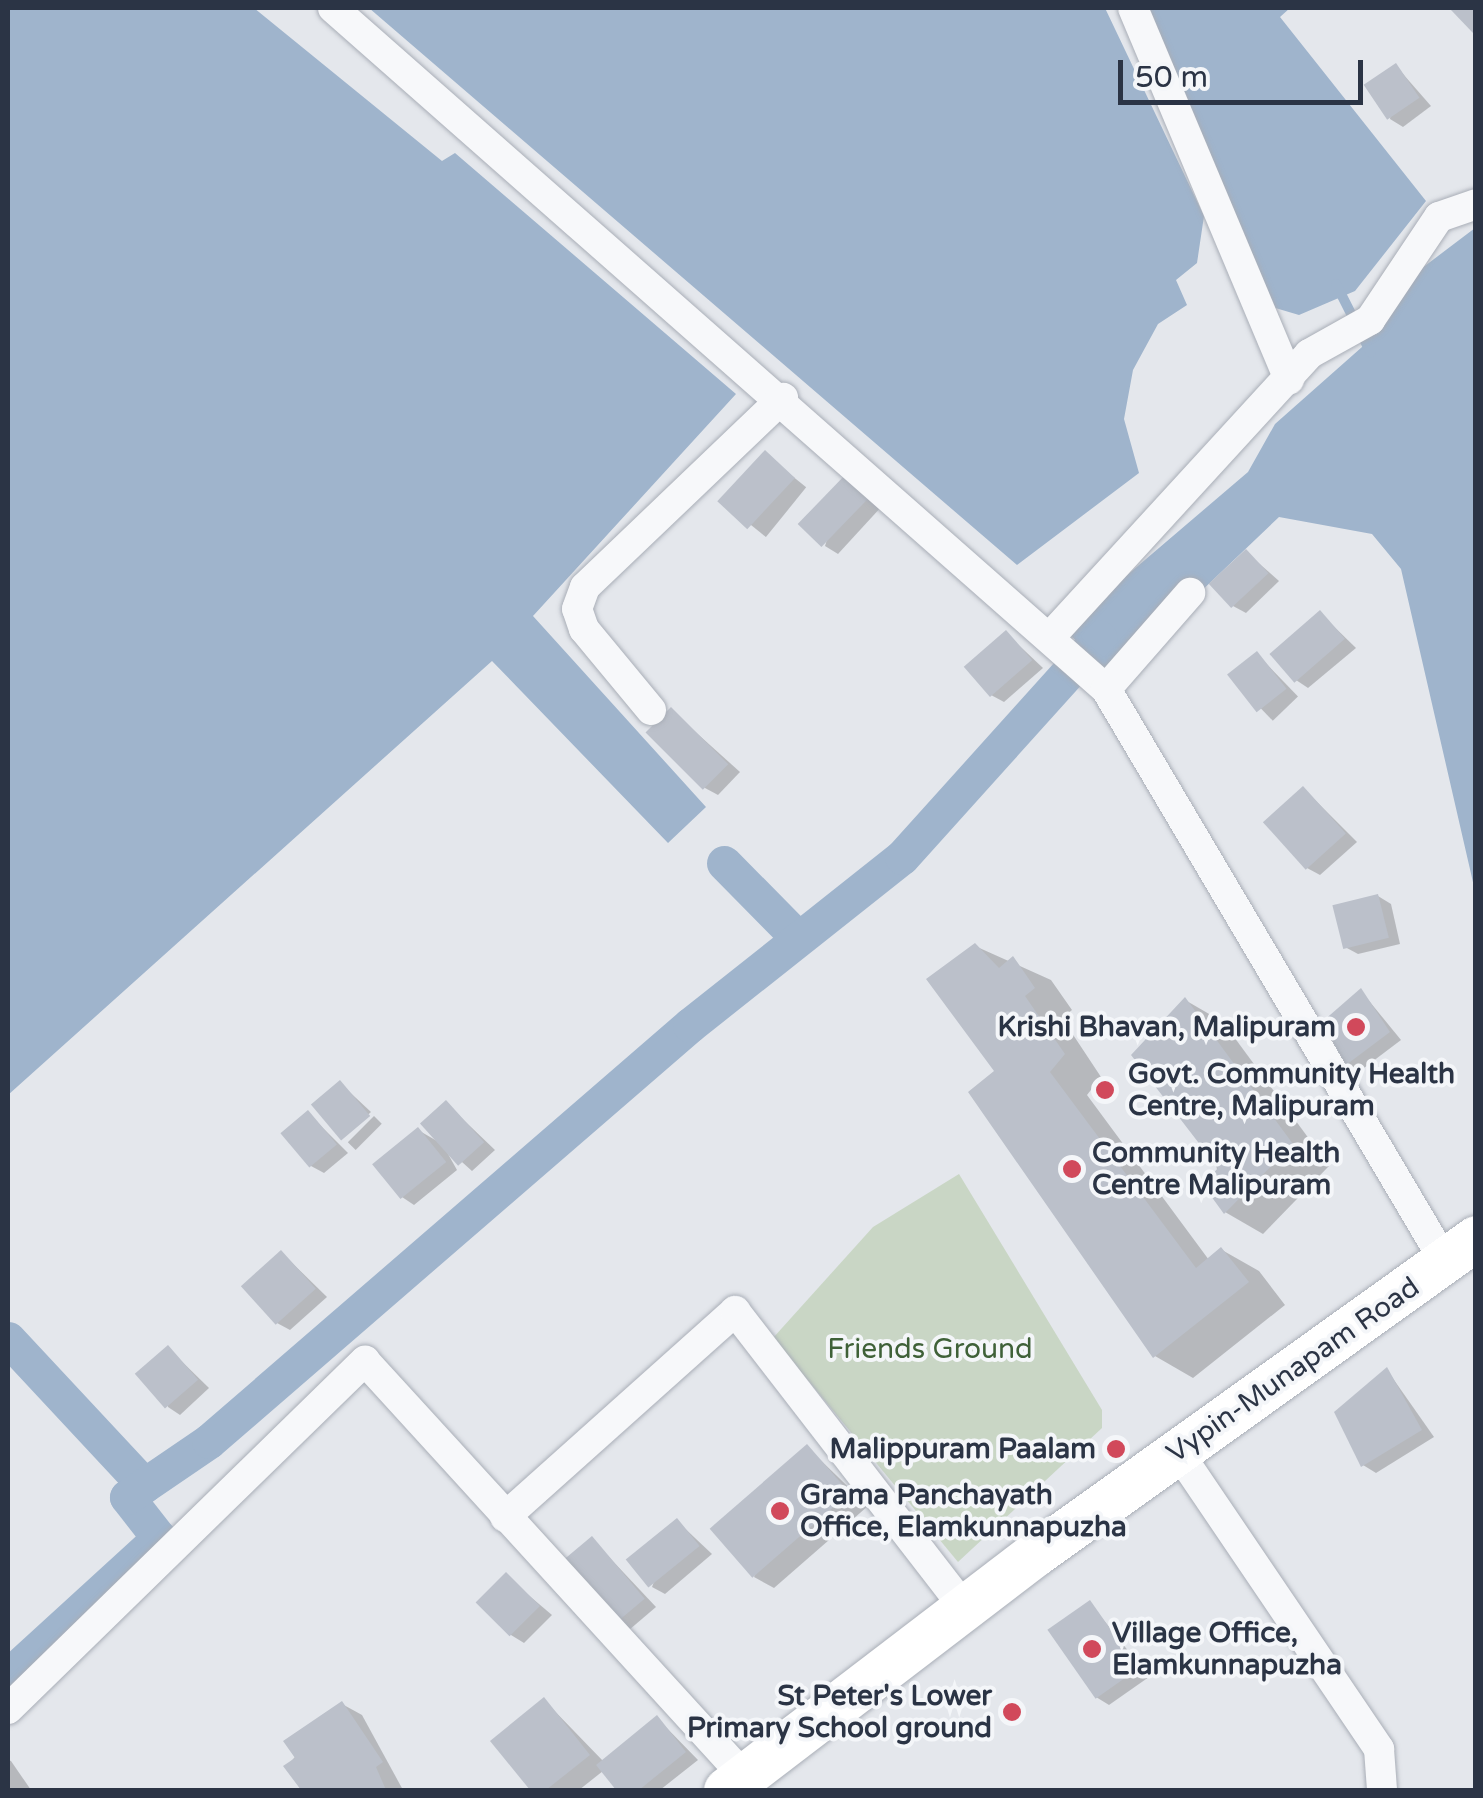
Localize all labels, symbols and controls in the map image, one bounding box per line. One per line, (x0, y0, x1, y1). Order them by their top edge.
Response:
scale bar (1123, 40, 1368, 102)
text: 50 m (1135, 59, 1208, 96)
place label: Krishi Bhavan, Malipuram (997, 1010, 1336, 1044)
marker: Krishi Bhavan, Malipuram (1345, 1016, 1367, 1038)
place label: Govt. Community Health Centre, Malipuram (1128, 1057, 1455, 1123)
marker: Govt. Community Health Centre, Malipuram (1092, 1077, 1118, 1103)
place label: Community Health Centre Malipuram (1092, 1136, 1340, 1202)
marker: Community Health Centre Malipuram (1061, 1158, 1083, 1180)
street label: Vypin-Munapam Road (1160, 1270, 1426, 1470)
park label: Friends Ground (827, 1332, 1033, 1366)
place label: Malippuram Paalam (829, 1432, 1096, 1466)
marker: Malippuram Paalam (1105, 1438, 1127, 1460)
place label: Grama Panchayath Office, Elamkunnapuzha (800, 1478, 1127, 1544)
marker: Grama Panchayath Office, Elamkunnapuzha (769, 1500, 791, 1522)
place label: Village Office, Elamkunnapuzha (1112, 1616, 1342, 1682)
marker: Village Office, Elamkunnapuzha (1081, 1638, 1103, 1660)
place label: St Peter's Lower Primary School ground (687, 1679, 992, 1745)
marker: St Peter's Lower Primary School ground (1001, 1701, 1023, 1723)

